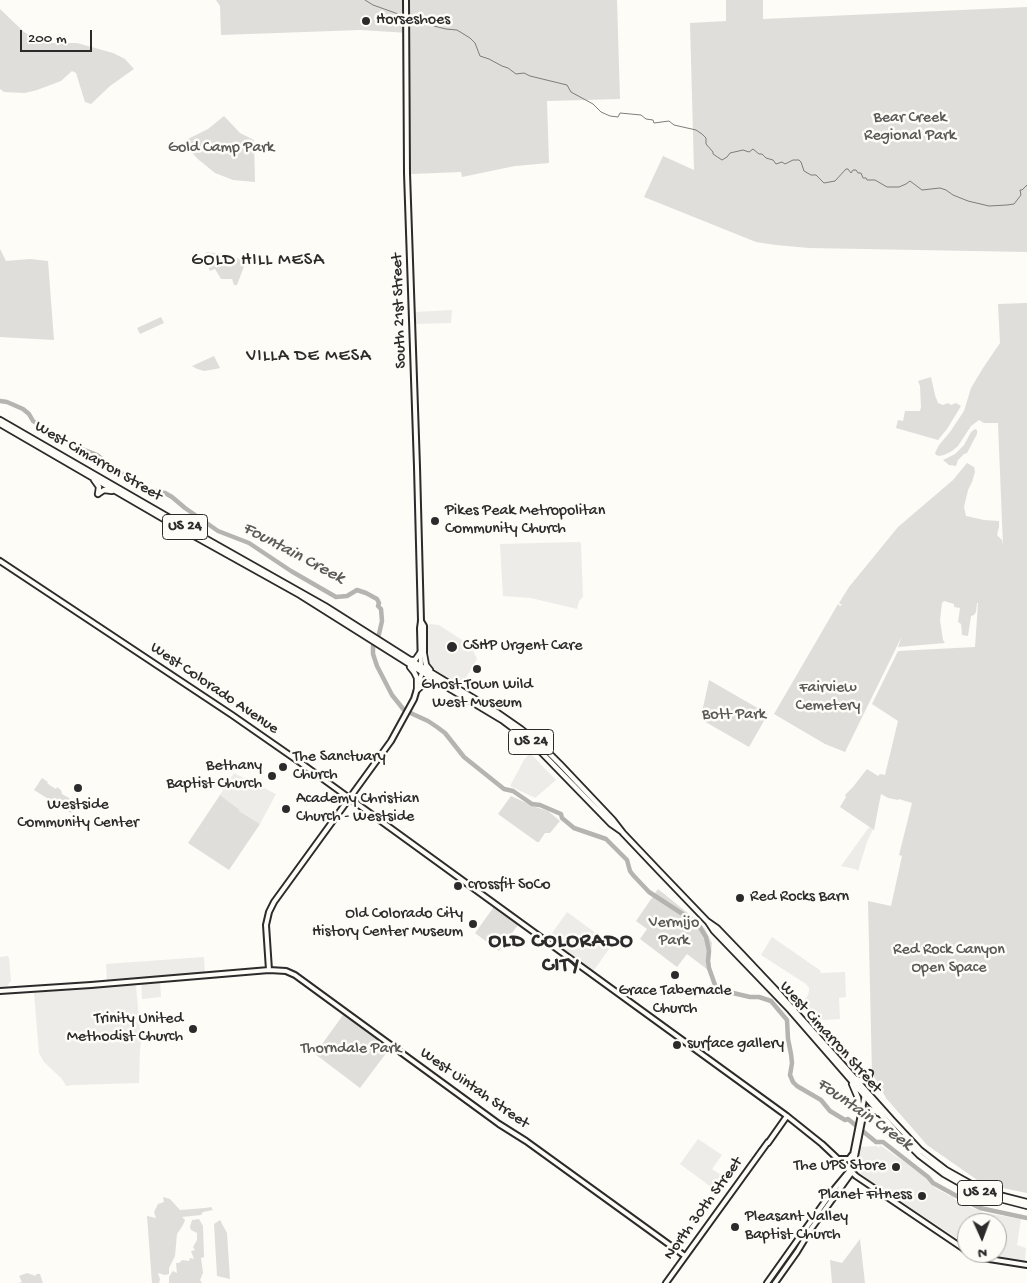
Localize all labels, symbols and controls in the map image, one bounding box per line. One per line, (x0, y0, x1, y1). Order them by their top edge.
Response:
place label: Horseshoes (376, 11, 450, 31)
marker: Horseshoes (360, 15, 372, 27)
scale bar (22, 20, 95, 52)
text: 200 m (28, 30, 67, 48)
park label: Bear Creek Regional Park (864, 109, 956, 147)
park label: Gold Camp Park (168, 139, 274, 159)
district label: GOLD HILL MESA (190, 250, 326, 272)
street label: South 21st Street (388, 253, 412, 369)
district label: VILLA DE MESA (245, 346, 373, 368)
street label: West Cimarron Street (31, 418, 165, 506)
place label: Pikes Peak Metropolitan Community Church (445, 502, 605, 540)
road number: US 24 (162, 514, 208, 540)
marker: Pikes Peak Metropolitan Community Church (429, 515, 441, 527)
water label: Fountain Creek (238, 518, 348, 590)
place label: CSHP Urgent Care (463, 637, 582, 657)
street label: West Colorado Avenue (146, 639, 282, 739)
marker: CSHP Urgent Care (445, 640, 459, 654)
marker: Ghost Town Wild West Museum (471, 663, 483, 675)
place label: Ghost Town Wild West Museum (421, 676, 533, 714)
park label: Fairview Cemetery (796, 679, 860, 717)
park label: Bott Park (702, 706, 766, 726)
road number: US 24 (508, 730, 554, 754)
place label: The Sanctuary Church (293, 748, 386, 786)
place label: Bethany Baptist Church (166, 757, 262, 795)
marker: The Sanctuary Church (277, 761, 289, 773)
marker: Bethany Baptist Church (266, 770, 278, 782)
marker: Westside Community Center (72, 782, 84, 794)
place label: Academy Christian Church - Westside (296, 790, 419, 828)
place label: Westside Community Center (17, 796, 139, 834)
marker: Academy Christian Church - Westside (280, 803, 292, 815)
place label: crossfit SoCo (468, 876, 551, 896)
marker: crossfit SoCo (452, 880, 464, 892)
place label: Red Rocks Barn (750, 888, 849, 908)
marker: Red Rocks Barn (734, 892, 746, 904)
place label: Old Colorado City History Center Museum (312, 905, 463, 943)
park label: Vermijo Park (649, 914, 699, 952)
marker: Old Colorado City History Center Museum (467, 918, 479, 930)
district label: OLD COLORADO CITY (487, 930, 635, 980)
park label: Red Rock Canyon Open Space (893, 941, 1005, 979)
marker: Grace Tabernacle Church (669, 969, 681, 981)
street label: West Cimarron Street (775, 978, 885, 1098)
place label: Grace Tabernacle Church (618, 982, 732, 1020)
place label: Trinity United Methodist Church (67, 1010, 183, 1048)
marker: Trinity United Methodist Church (187, 1023, 199, 1035)
place label: surface gallery (687, 1035, 784, 1055)
marker: surface gallery (671, 1039, 683, 1051)
park label: Thorndale Park (301, 1040, 401, 1060)
street label: West Uintah Street (416, 1044, 532, 1134)
water label: Fountain Creek (812, 1074, 916, 1156)
street label: North 30th Street (660, 1154, 748, 1264)
place label: The UPS Store (794, 1157, 886, 1177)
marker: The UPS Store (890, 1161, 902, 1173)
road number: US 24 (958, 1180, 1002, 1206)
place label: Planet Fitness (819, 1186, 912, 1206)
marker: Planet Fitness (916, 1190, 928, 1202)
place label: Pleasant Valley Baptist Church (745, 1208, 848, 1246)
north arrow (957, 1213, 1007, 1263)
marker: Pleasant Valley Baptist Church (729, 1221, 741, 1233)
text: N (978, 1244, 987, 1261)

